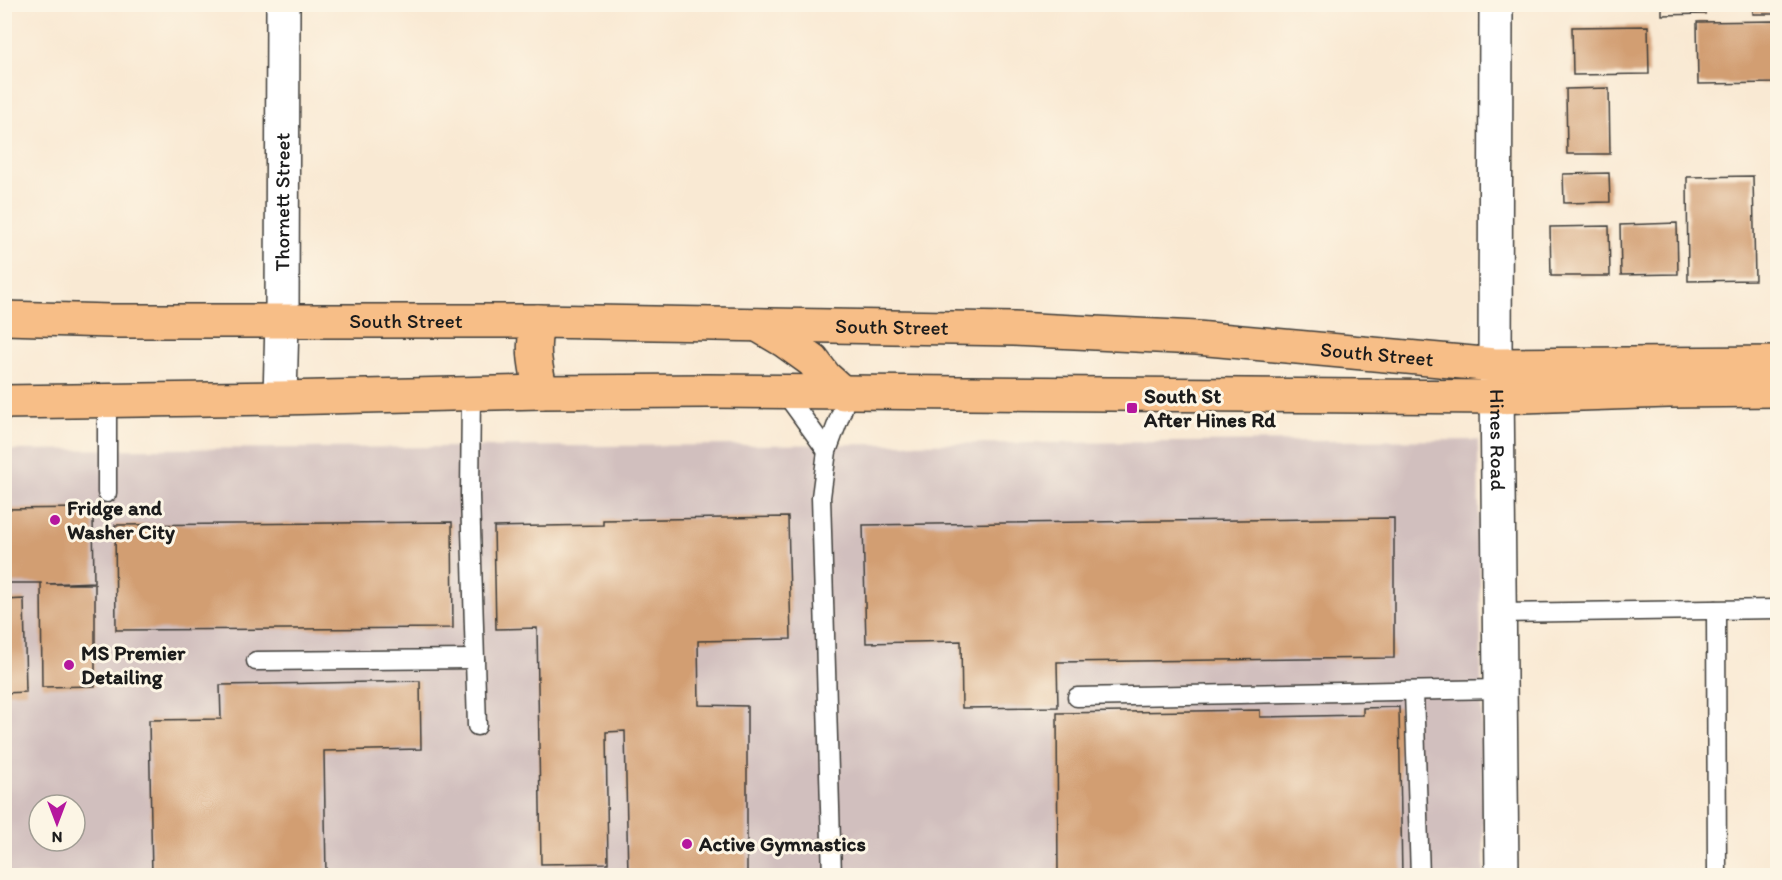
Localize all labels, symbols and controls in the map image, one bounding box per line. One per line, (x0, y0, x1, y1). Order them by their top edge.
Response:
street label: Thornett Street (269, 132, 295, 272)
street label: South Street (349, 308, 463, 333)
street label: South Street (835, 313, 949, 340)
street label: South Street (1319, 336, 1435, 371)
place label: South St After Hines Rd (1143, 383, 1276, 432)
street label: Hines Road (1485, 389, 1511, 492)
marker: South St After Hines Rd (1125, 401, 1139, 415)
place label: Fridge and Washer City (67, 495, 175, 545)
marker: Fridge and Washer City (48, 513, 62, 527)
place label: MS Premier Detailing (81, 640, 186, 690)
marker: MS Premier Detailing (62, 658, 76, 672)
north arrow (27, 793, 87, 853)
text: N (52, 828, 62, 847)
place label: Active Gymnastics (698, 831, 866, 857)
marker: Active Gymnastics (680, 837, 694, 851)

